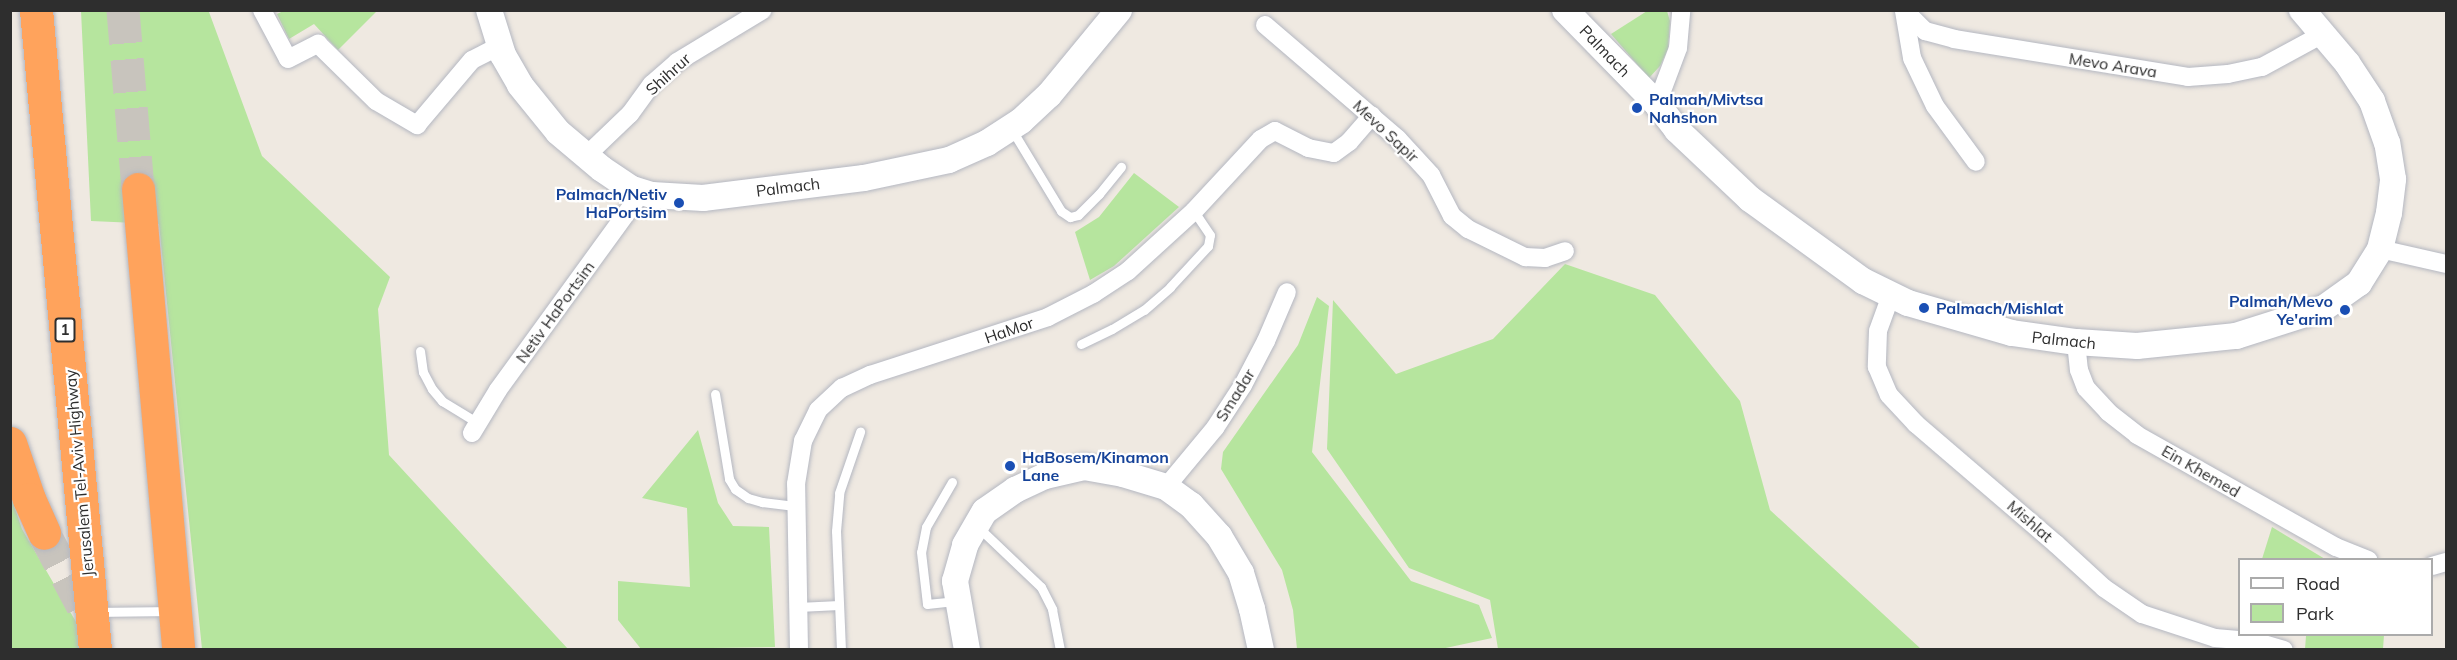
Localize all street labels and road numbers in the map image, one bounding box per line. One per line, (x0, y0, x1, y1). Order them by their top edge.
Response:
street label: Palmach (1576, 21, 1634, 81)
street label: Shihrur (642, 49, 694, 99)
street label: Mevo Arava (2068, 49, 2158, 81)
street label: Mevo Sapir (1349, 96, 1423, 166)
street label: Palmach (755, 174, 821, 200)
street label: Netiv HaPortsim (512, 257, 598, 367)
street label: HaMor (982, 313, 1036, 347)
road number: 1 (54, 318, 76, 342)
street label: Palmach (2031, 327, 2097, 353)
street label: Smadar (1211, 365, 1259, 425)
street label: Jerusalem Tel-Aviv Highway (60, 369, 98, 577)
street label: Ein Khemed (2158, 441, 2244, 501)
street label: Mishlat (2003, 496, 2057, 546)

